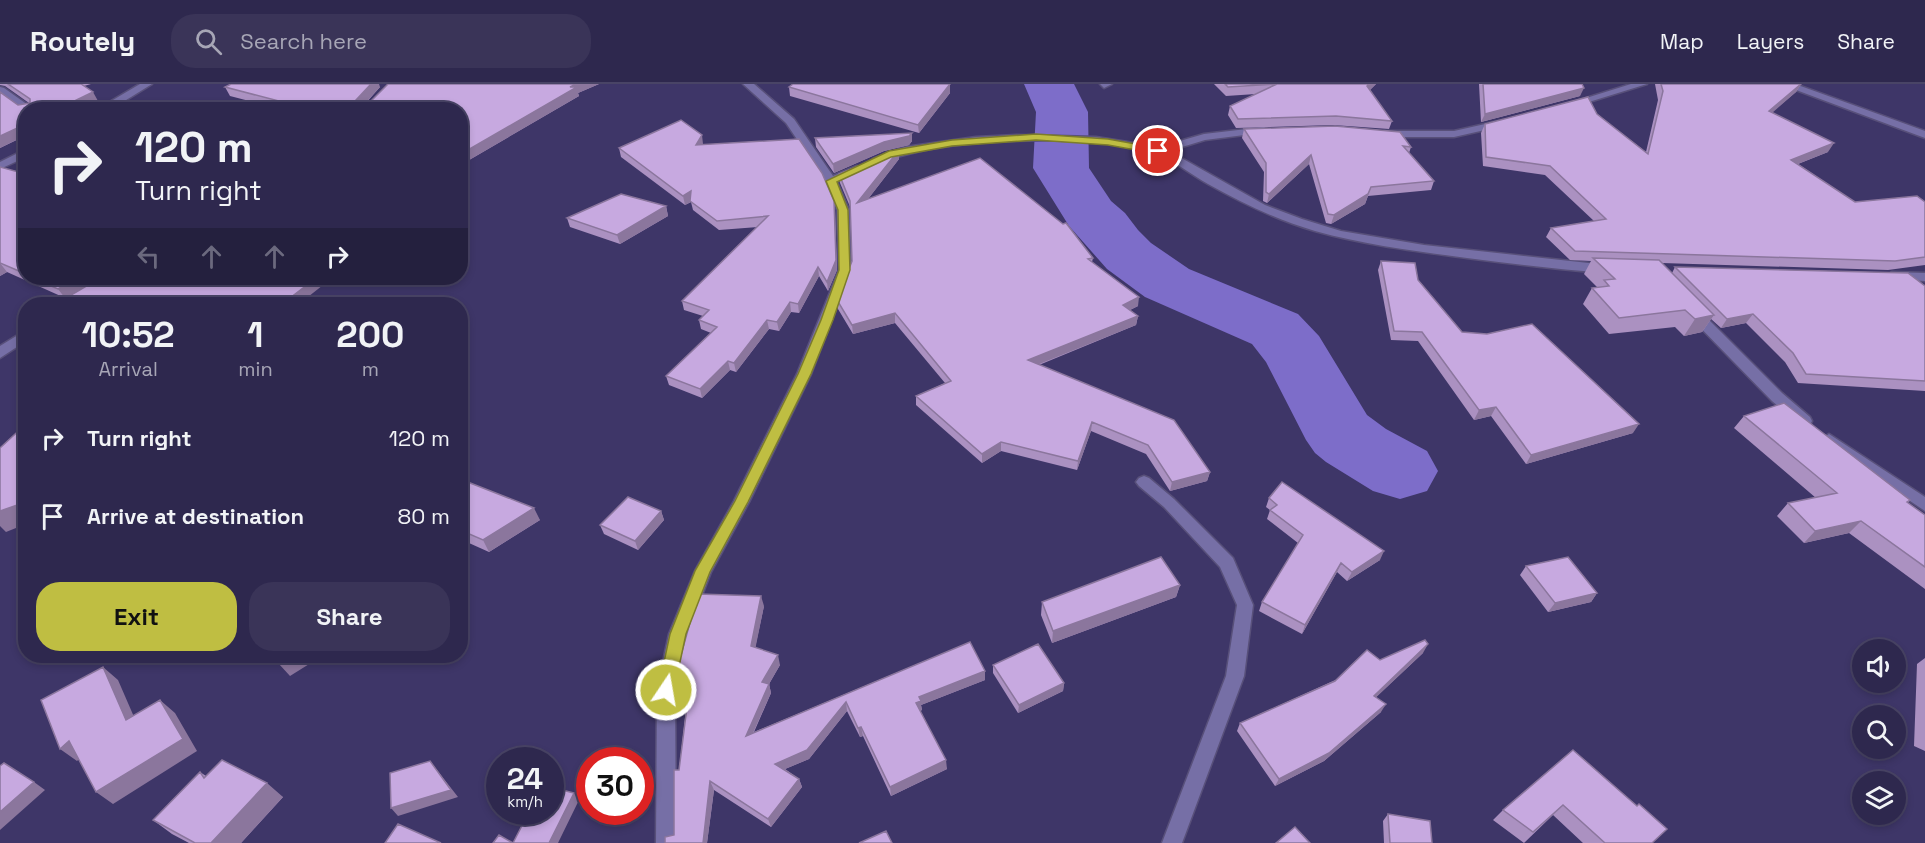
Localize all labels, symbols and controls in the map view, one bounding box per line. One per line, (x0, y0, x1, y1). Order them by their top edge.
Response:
search box (171, 14, 591, 68)
text: Routely (30, 23, 135, 59)
icon: search (192, 25, 225, 58)
text: Search here (240, 27, 367, 55)
text: Map (1660, 28, 1704, 55)
text: Layers (1737, 28, 1804, 55)
text: Share (1837, 28, 1895, 55)
text: 120 m (135, 121, 253, 174)
pin (1132, 125, 1183, 176)
icon: right (36, 126, 114, 204)
icon: arrive (1141, 134, 1174, 167)
text: Turn right (135, 173, 262, 208)
icon: left (132, 240, 165, 273)
icon: ahead (195, 240, 228, 273)
icon: ahead (258, 240, 291, 273)
icon: right (321, 240, 354, 273)
text: 10:52 (82, 312, 175, 358)
text: 1 (247, 312, 264, 358)
text: 200 (336, 312, 404, 358)
text: Arrival (98, 356, 158, 382)
text: min (238, 356, 273, 382)
text: m (362, 356, 379, 382)
icon: right (36, 422, 69, 455)
text: Turn right (87, 424, 192, 452)
text: 120 m (389, 424, 450, 452)
icon: arrive (36, 500, 69, 533)
text: Arrive at destination (87, 502, 304, 530)
text: 80 m (398, 502, 450, 530)
button: Exit (36, 582, 237, 651)
button: Share (249, 582, 450, 651)
map controls (1852, 639, 1906, 825)
button: sound (1852, 639, 1906, 693)
position arrow (634, 658, 698, 722)
button: search (1852, 705, 1906, 759)
speed limit sign: 30 (576, 747, 654, 825)
text: 24 (507, 759, 543, 798)
button: layers (1852, 771, 1906, 825)
text: km/h (507, 792, 543, 811)

